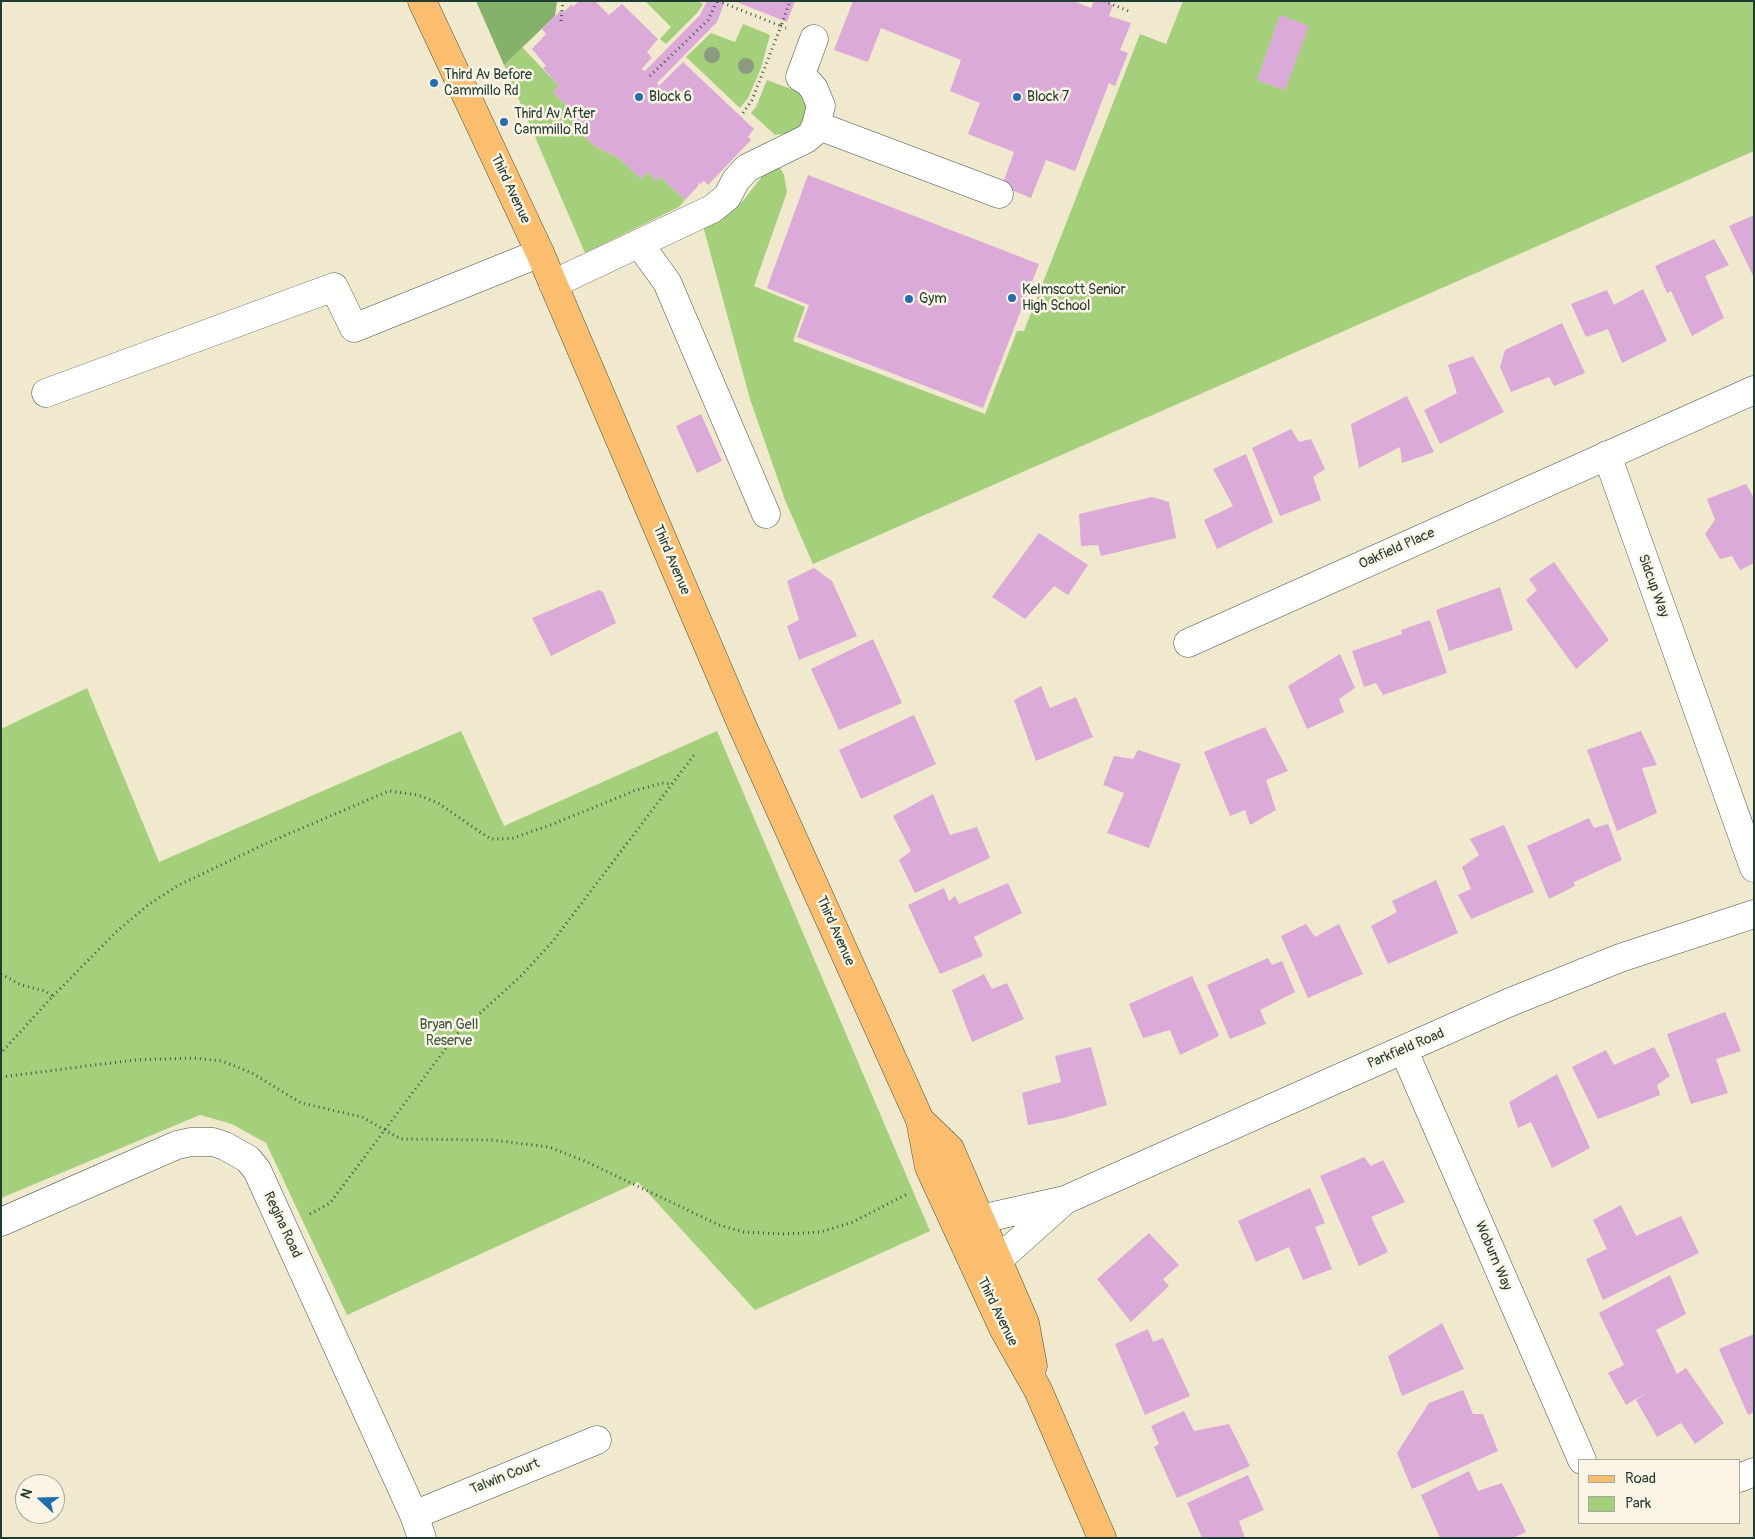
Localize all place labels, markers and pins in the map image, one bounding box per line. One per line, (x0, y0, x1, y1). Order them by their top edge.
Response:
place label: Third Av Before Cammillo Rd (444, 67, 532, 100)
marker: Third Av Before Cammillo Rd (428, 77, 440, 89)
place label: Block 6 (649, 89, 692, 105)
place label: Block 7 (1027, 89, 1069, 105)
marker: Block 6 (633, 91, 645, 103)
marker: Block 7 (1011, 91, 1023, 103)
place label: Third Av After Cammillo Rd (514, 106, 595, 138)
marker: Third Av After Cammillo Rd (498, 116, 510, 128)
place label: Kelmscott Senior High School (1022, 282, 1126, 314)
place label: Gym (919, 291, 947, 307)
marker: Kelmscott Senior High School (1006, 292, 1018, 304)
marker: Gym (903, 293, 915, 305)

